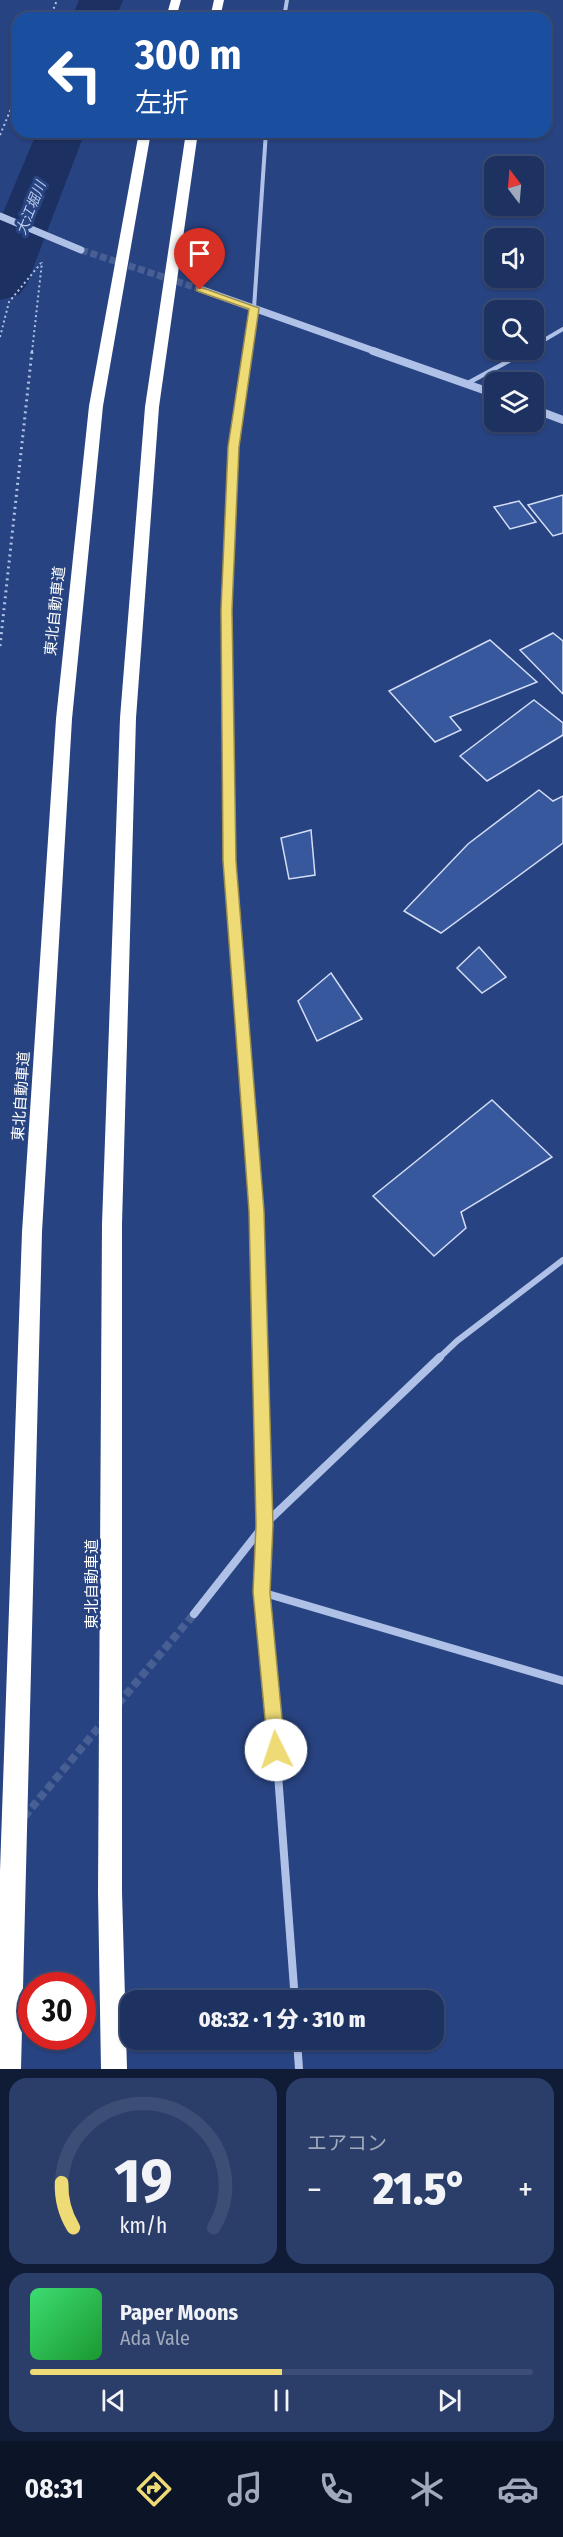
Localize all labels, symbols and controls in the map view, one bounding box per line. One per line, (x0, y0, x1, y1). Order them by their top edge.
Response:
text: 300 m (135, 30, 242, 80)
icon: left (36, 36, 114, 114)
text: 左折 (135, 87, 189, 119)
north arrow (484, 156, 544, 216)
map controls (484, 156, 544, 432)
water label: 大江堀川 (13, 177, 50, 237)
pin (174, 228, 225, 290)
button: sound (484, 228, 544, 288)
icon: arrive (183, 237, 216, 270)
button: search (484, 300, 544, 360)
button: layers (484, 372, 544, 432)
street label: 東北自動車道 (41, 565, 69, 657)
street label: 東北自動車道 (9, 1050, 33, 1142)
street label: 東北自動車道 (83, 1539, 101, 1629)
position arrow (244, 1718, 308, 1782)
speed limit sign: 30 (18, 1972, 96, 2050)
text: 08:32 · 1 分 · 310 m (199, 2006, 365, 2033)
text: エアコン (307, 2131, 387, 2155)
text: 19 (114, 2144, 172, 2219)
text: 21.5° (373, 2162, 467, 2216)
text: − (307, 2170, 322, 2210)
text: + (518, 2170, 533, 2210)
text: km/h (119, 2213, 167, 2239)
text: Paper Moons (120, 2299, 238, 2326)
text: Ada Vale (120, 2326, 190, 2350)
icon: previous (97, 2384, 130, 2417)
icon: pause (265, 2384, 298, 2417)
icon: next (433, 2384, 466, 2417)
icon: directions (133, 2468, 175, 2510)
icon: music (224, 2468, 266, 2510)
icon: phone (315, 2468, 357, 2510)
icon: climate (406, 2468, 448, 2510)
icon: car (497, 2468, 539, 2510)
text: 08:31 (24, 2473, 84, 2505)

